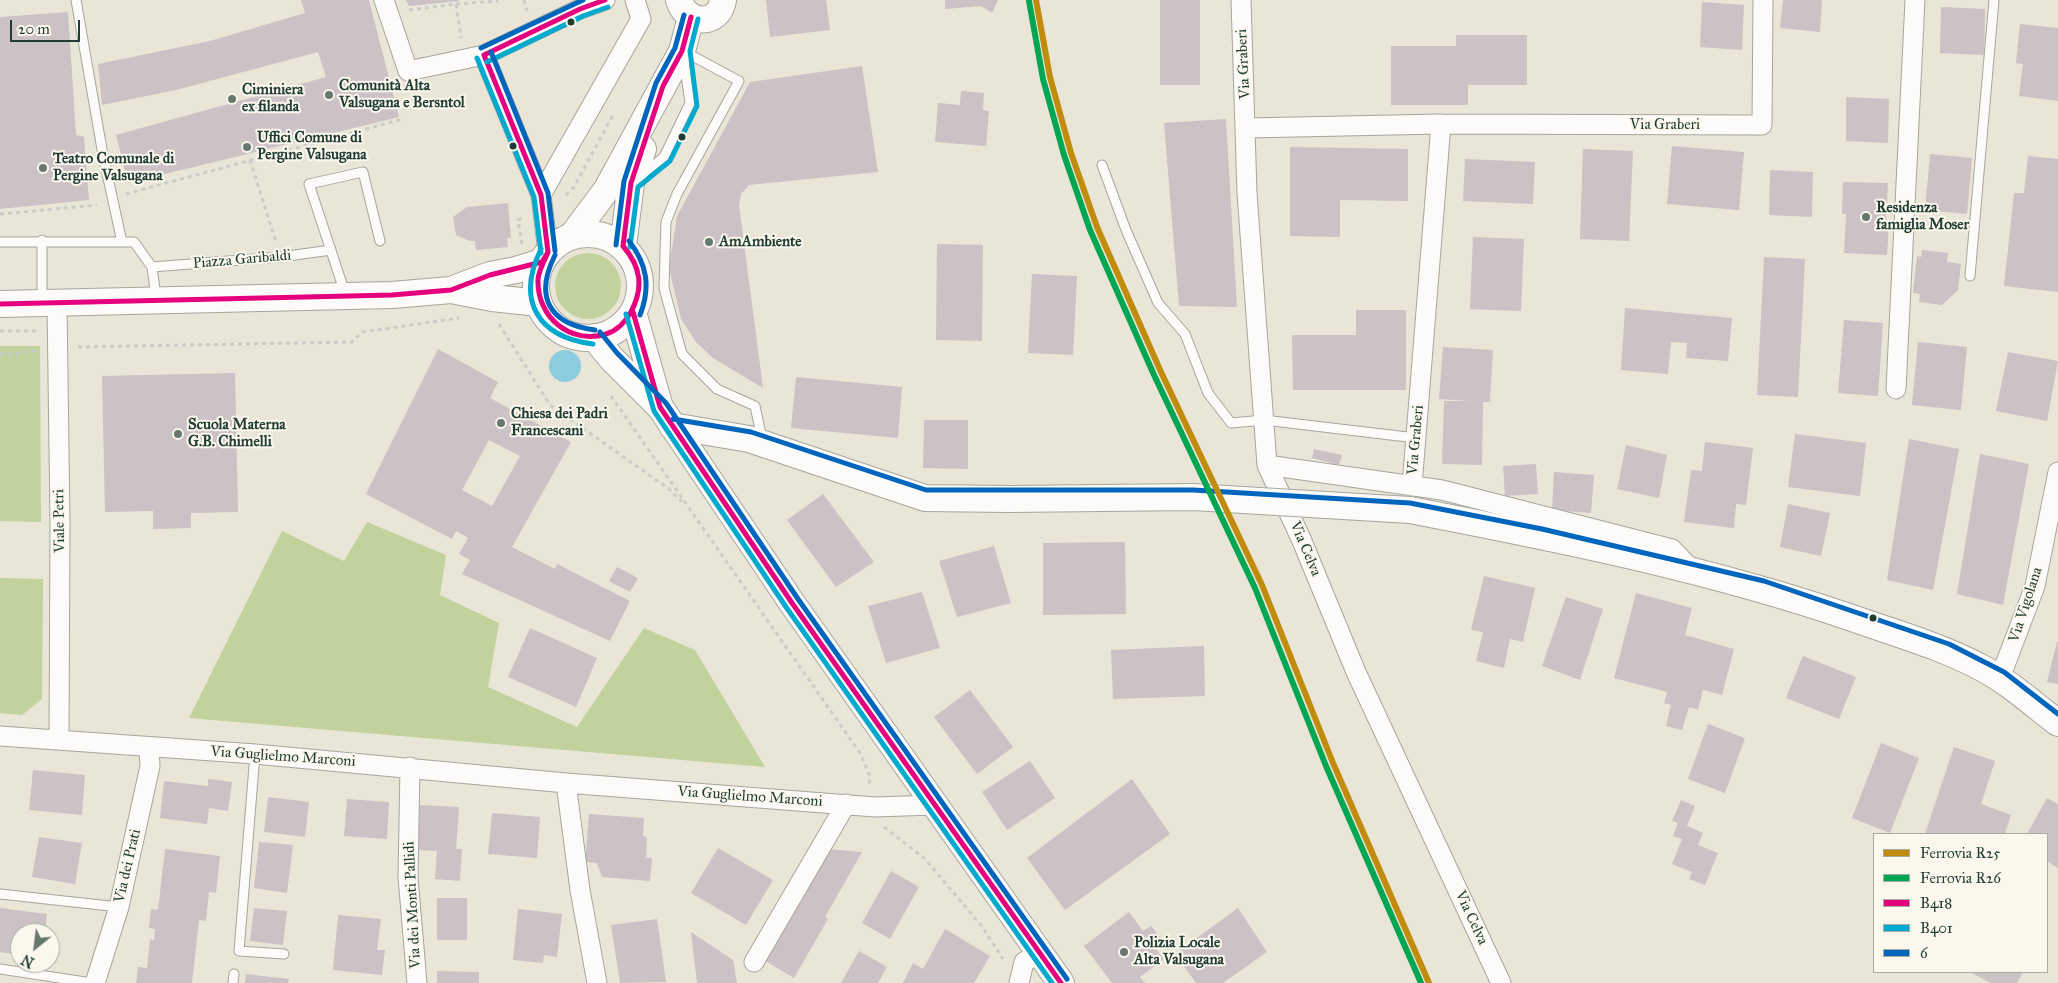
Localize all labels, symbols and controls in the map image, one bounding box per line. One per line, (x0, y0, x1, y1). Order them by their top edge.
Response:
scale bar (12, 10, 82, 42)
unlabelled marker (566, 17, 576, 27)
text: 20 m (18, 20, 50, 38)
street label: Via Graberi (1233, 28, 1255, 100)
place label: Comunità Alta Valsugana e Bersntol (339, 77, 465, 112)
place label: Ciminiera ex filanda (242, 81, 303, 116)
marker: Comunità Alta Valsugana e Bersntol (323, 89, 335, 101)
marker: Ciminiera ex filanda (226, 93, 238, 105)
street label: Via Graberi (1630, 116, 1700, 134)
place label: Uffici Comune di Pergine Valsugana (257, 129, 367, 164)
unlabelled marker (677, 132, 687, 142)
marker: Uffici Comune di Pergine Valsugana (241, 141, 253, 153)
unlabelled marker (508, 141, 518, 151)
place label: Teatro Comunale di Pergine Valsugana (53, 150, 174, 185)
marker: Teatro Comunale di Pergine Valsugana (37, 162, 49, 174)
place label: Residenza famiglia Moser (1876, 199, 1969, 234)
marker: Residenza famiglia Moser (1860, 211, 1872, 223)
place label: AmAmbiente (719, 233, 802, 251)
marker: AmAmbiente (703, 236, 715, 248)
street label: Piazza Garibaldi (192, 247, 292, 273)
street label: Via Graberi (1404, 404, 1428, 476)
place label: Chiesa dei Padri Francescani (511, 405, 608, 440)
place label: Scuola Materna G.B. Chimelli (188, 416, 286, 451)
marker: Chiesa dei Padri Francescani (495, 417, 507, 429)
marker: Scuola Materna G.B. Chimelli (172, 428, 184, 440)
street label: Viale Petri (50, 489, 70, 553)
street label: Via Celva (1285, 519, 1325, 579)
street label: Via Vigolana (2005, 565, 2047, 645)
unlabelled marker (1868, 613, 1878, 623)
street label: Via Guglielmo Marconi (210, 743, 356, 771)
street label: Via Guglielmo Marconi (677, 783, 823, 811)
street label: Via dei Prati (111, 827, 145, 905)
legend (1873, 833, 2048, 973)
street label: Via dei Monti Pallidi (401, 841, 425, 969)
text: Ferrovia R25 (1920, 844, 2000, 862)
text: Ferrovia R26 (1920, 869, 2001, 887)
street label: Via Celva (1451, 888, 1491, 948)
text: B418 (1920, 894, 1952, 912)
text: B401 (1920, 919, 1953, 937)
north arrow (10, 923, 60, 973)
place label: Polizia Locale Alta Valsugana (1134, 934, 1224, 969)
text: 6 (1920, 944, 1928, 962)
marker: Polizia Locale Alta Valsugana (1118, 946, 1130, 958)
text: N (19, 950, 37, 971)

